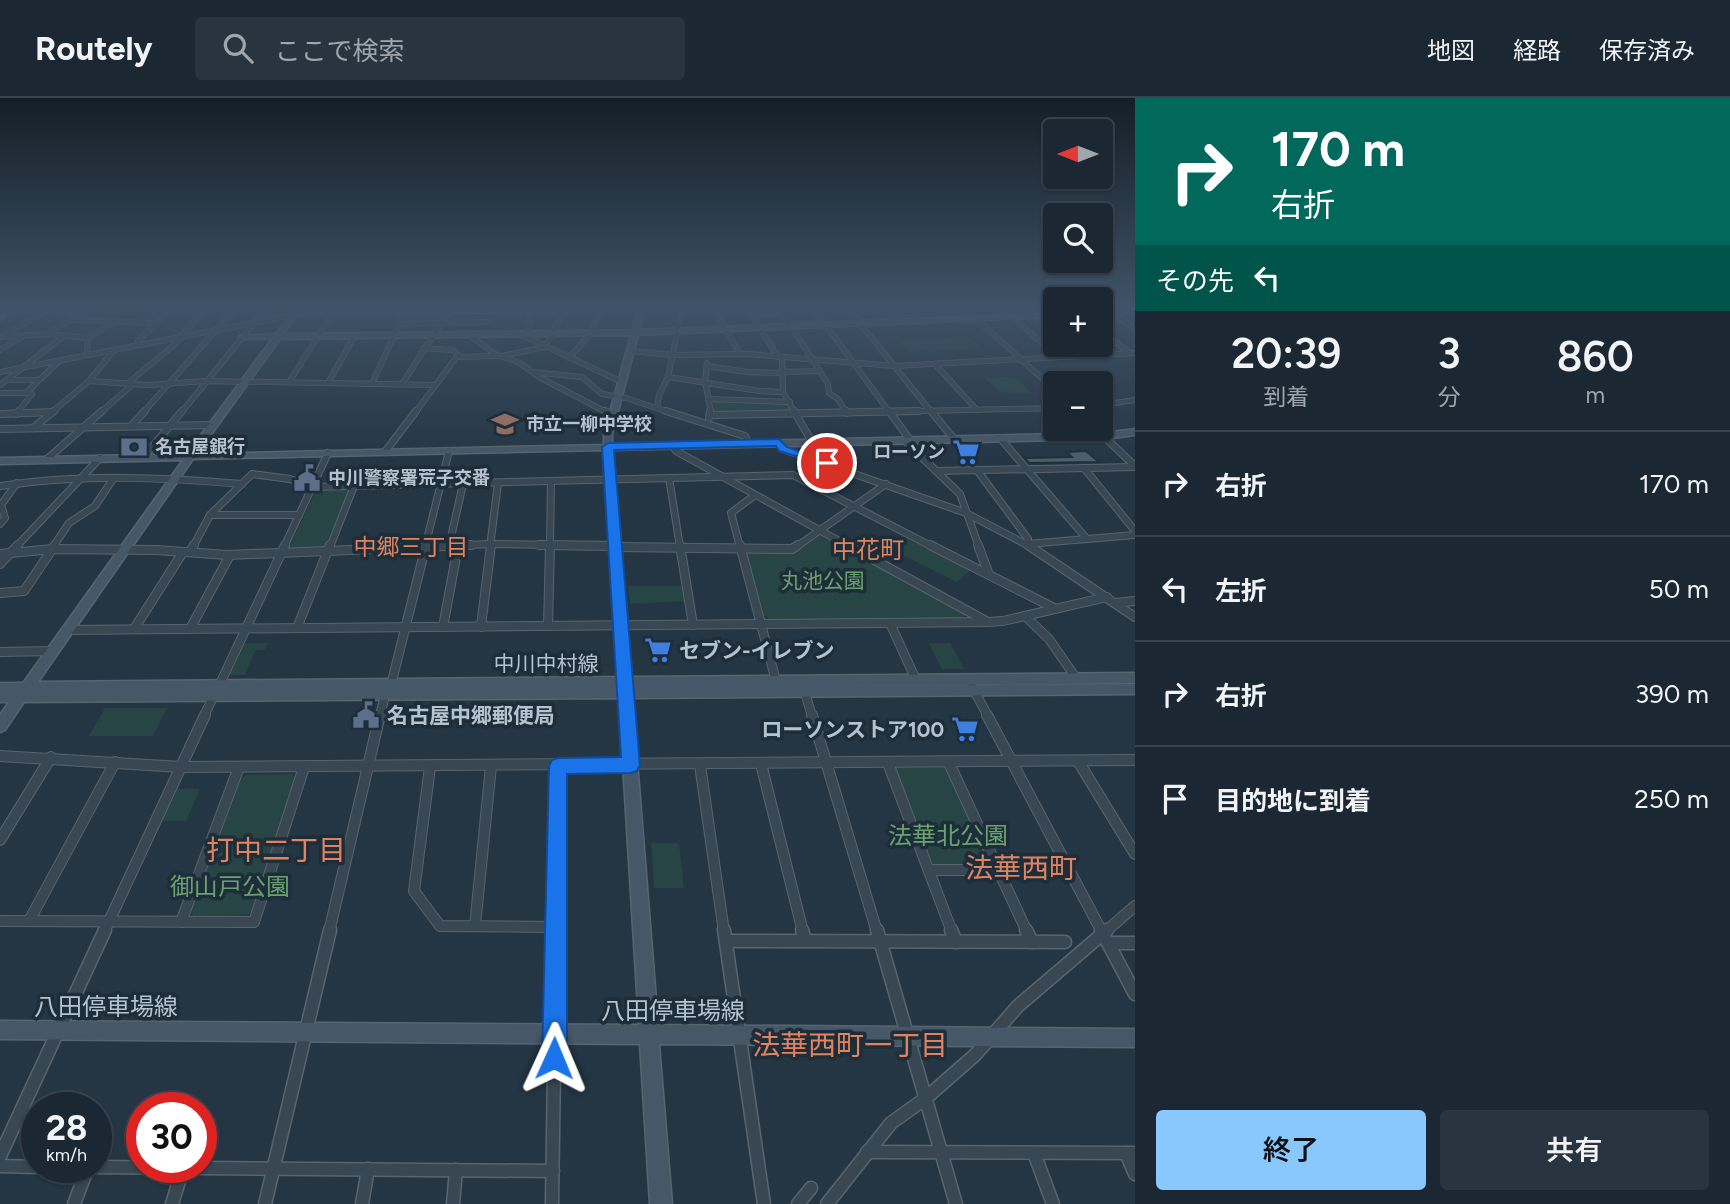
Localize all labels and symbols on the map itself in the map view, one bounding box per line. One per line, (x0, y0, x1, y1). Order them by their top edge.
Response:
north arrow (1043, 119, 1113, 189)
school or university icon: 市立一柳中学校 (490, 409, 520, 439)
place label: 市立一柳中学校 (526, 413, 652, 435)
bank icon: 名古屋銀行 (119, 432, 149, 462)
pin (797, 433, 857, 493)
place label: 名古屋銀行 (155, 436, 245, 458)
supermarket icon: ローソン (951, 437, 981, 467)
place label: ローソン (873, 441, 945, 463)
public building icon: 中川警察署荒子交番 (292, 463, 322, 493)
place label: 中川警察署荒子交番 (328, 467, 490, 489)
district label: 中郷三丁目 (354, 533, 469, 561)
district label: 中花町 (832, 535, 904, 564)
park label: 丸池公園 (781, 568, 865, 593)
supermarket icon: セブン-イレブン (643, 635, 673, 665)
place label: セブン-イレブン (679, 638, 835, 663)
street label: 中川中村線 (494, 651, 599, 676)
public building icon: 名古屋中郷郵便局 (351, 700, 381, 730)
place label: 名古屋中郷郵便局 (387, 703, 555, 728)
supermarket icon: ローソンストア100 (950, 714, 980, 744)
place label: ローソンストア100 (761, 717, 944, 742)
park label: 法華北公園 (888, 821, 1008, 850)
district label: 打中二丁目 (206, 833, 346, 867)
district label: 法華西町 (965, 851, 1077, 885)
park label: 御山戸公園 (170, 872, 290, 901)
street label: 八田停車場線 (34, 992, 178, 1021)
street label: 八田停車場線 (601, 996, 745, 1025)
position arrow (517, 1021, 591, 1095)
district label: 法華西町一丁目 (752, 1028, 948, 1062)
speed limit sign: 30 (126, 1092, 217, 1183)

